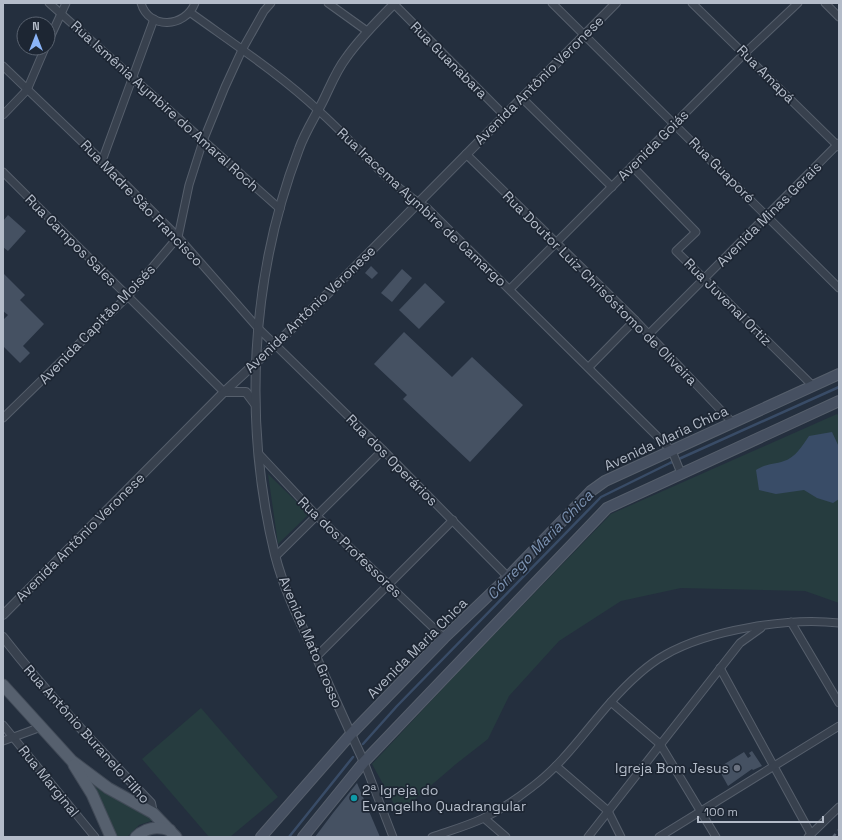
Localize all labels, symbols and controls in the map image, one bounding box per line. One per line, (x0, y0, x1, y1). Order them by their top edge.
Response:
street label: Avenida Antônio Veronese (471, 12, 607, 148)
north arrow (16, 16, 56, 56)
street label: Rua Ismênia Aymbire do Amaral Roch (67, 17, 263, 195)
street label: Rua Guanabara (407, 18, 491, 102)
text: N (32, 19, 40, 33)
street label: Rua Amapá (733, 41, 799, 107)
street label: Avenida Goiás (614, 106, 692, 184)
street label: Rua Iracema Aymbire de Camargo (334, 124, 510, 290)
street label: Rua Guaporé (685, 133, 759, 207)
street label: Rua Madre São Francisco (77, 136, 207, 270)
street label: Avenida Minas Gerais (713, 158, 825, 270)
street label: Rua Doutor Luiz Chrisóstomo de Oliveira (499, 187, 701, 389)
street label: Rua Campos Sales (21, 190, 121, 290)
street label: Avenida Antônio Veronese (241, 242, 379, 376)
street label: Rua Juvenal Ortiz (680, 254, 776, 350)
street label: Avenida Capitão Moisés (35, 260, 159, 388)
street label: Avenida Maria Chica (601, 401, 731, 475)
street label: Rua dos Operários (342, 410, 442, 510)
street label: Avenida Antônio Veronese (12, 469, 148, 605)
water label: Córrego Maria Chica (482, 486, 597, 603)
street label: Rua dos Professores (294, 493, 406, 601)
street label: Avenida Mato Grosso (275, 573, 347, 711)
street label: Avenida Maria Chica (363, 594, 471, 702)
street label: Rua Antônio Buranelo Filho (20, 661, 154, 807)
street label: Rua Marginal (15, 742, 83, 820)
place label: Igreja Bom Jesus (615, 759, 729, 777)
marker: Igreja Bom Jesus (732, 763, 742, 773)
place label: 2ª Igreja do Evangelho Quadrangular (362, 781, 526, 815)
marker: 2ª Igreja do Evangelho Quadrangular (349, 793, 359, 803)
scale bar (698, 798, 823, 824)
text: 100 m (704, 804, 738, 820)

